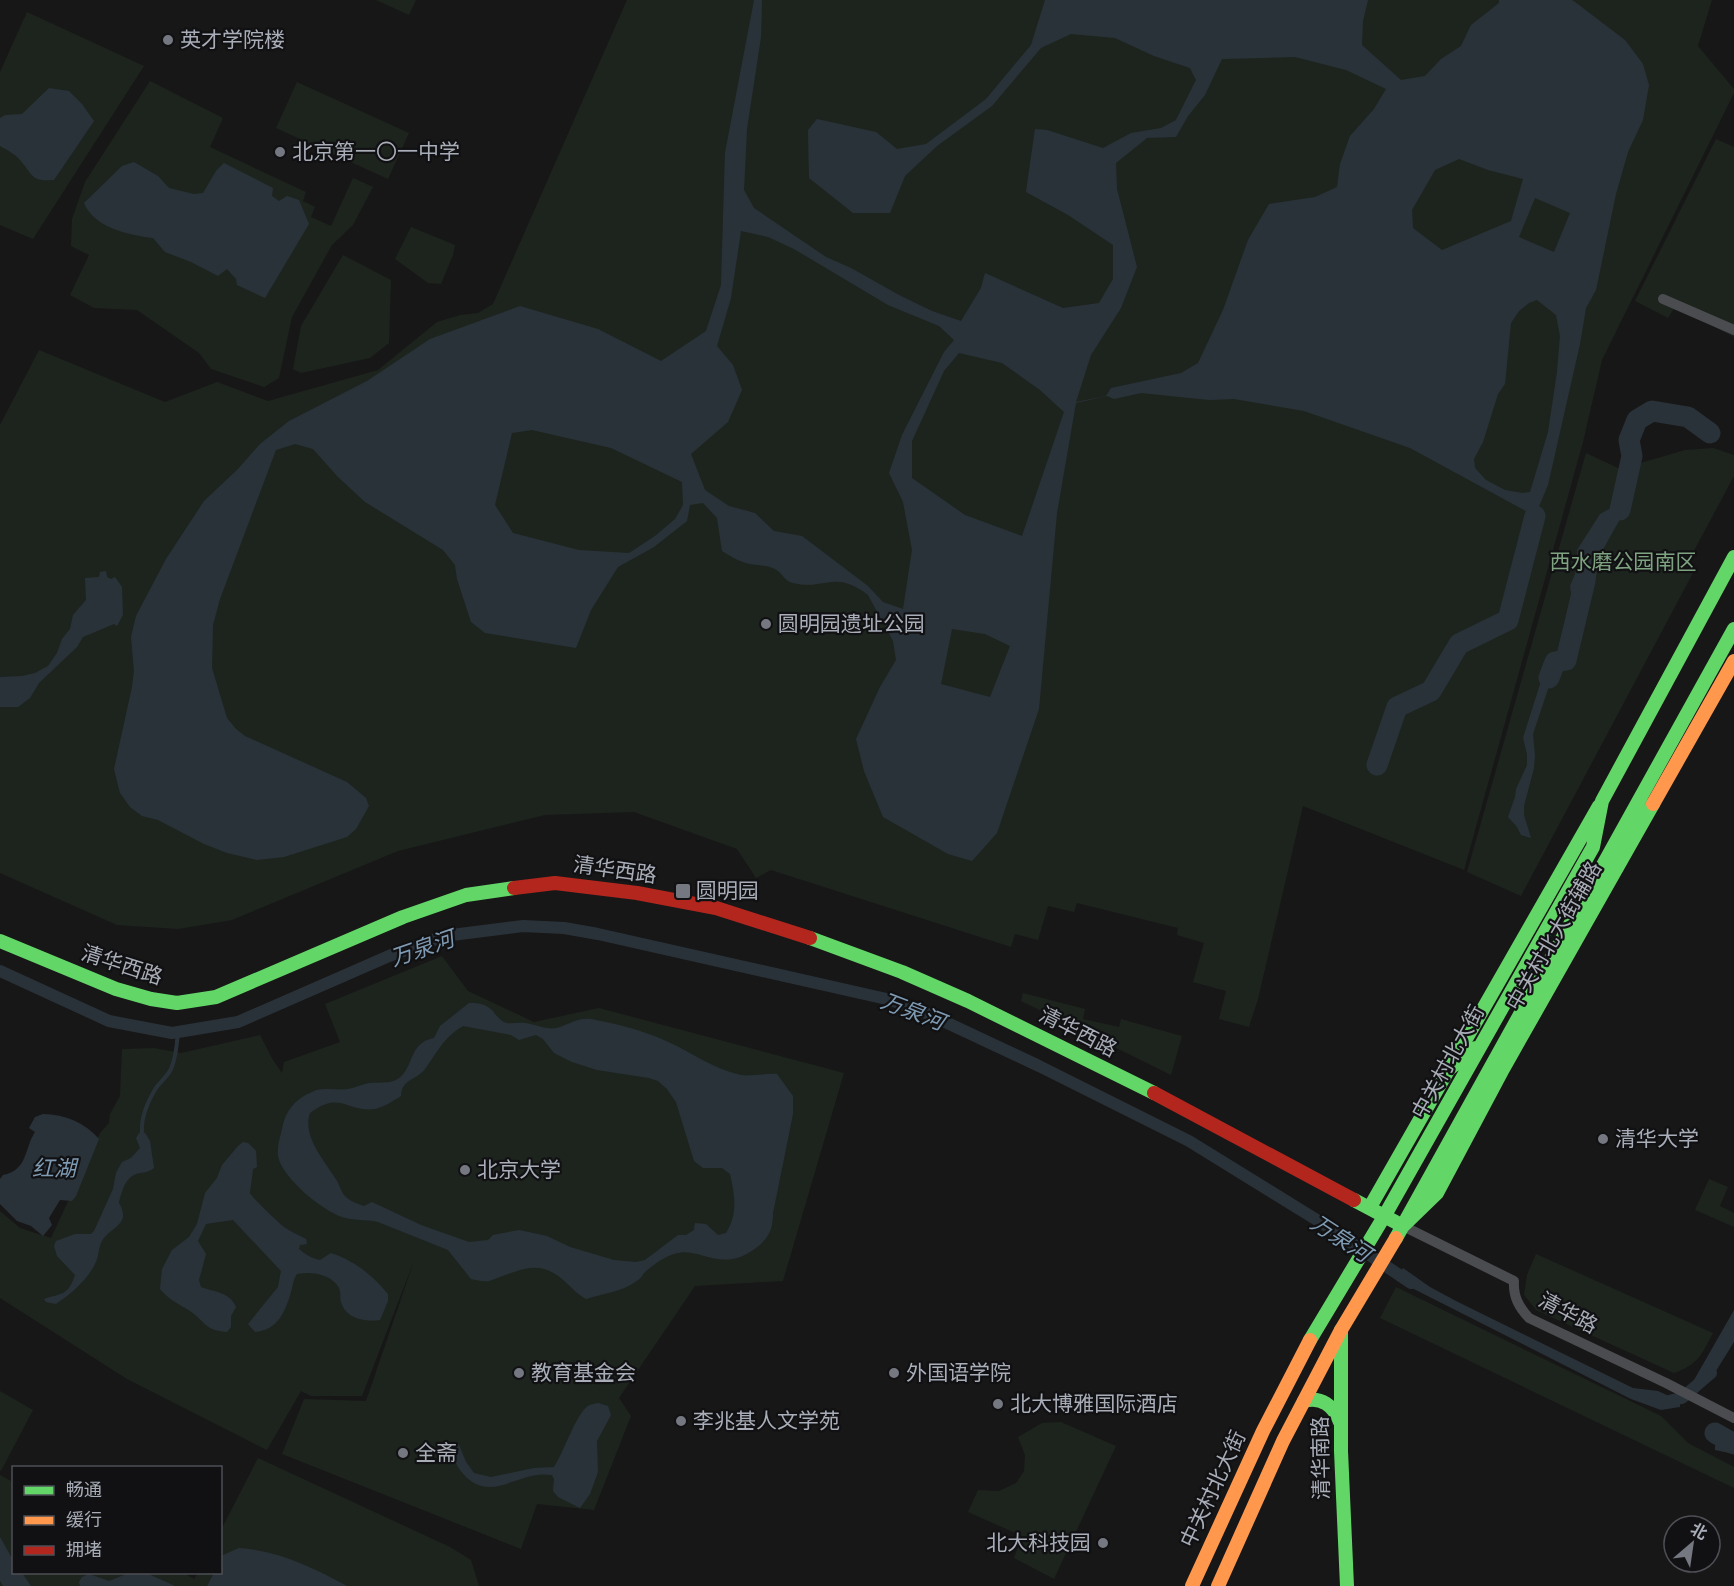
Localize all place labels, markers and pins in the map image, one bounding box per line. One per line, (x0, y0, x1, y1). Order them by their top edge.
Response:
place label: 英才学院楼 (180, 29, 285, 51)
marker: 英才学院楼 (161, 33, 175, 47)
place label: 北京第一〇一中学 (292, 141, 460, 163)
marker: 北京第一〇一中学 (273, 145, 287, 159)
place label: 圆明园遗址公园 (778, 613, 925, 635)
marker: 圆明园遗址公园 (759, 617, 773, 631)
place label: 圆明园 (696, 881, 759, 902)
marker: 圆明园 (674, 882, 692, 900)
place label: 清华大学 (1615, 1128, 1699, 1150)
marker: 清华大学 (1596, 1132, 1610, 1146)
place label: 北京大学 (477, 1159, 561, 1181)
marker: 北京大学 (458, 1163, 472, 1177)
place label: 教育基金会 (531, 1362, 636, 1384)
place label: 外国语学院 (906, 1362, 1011, 1384)
marker: 教育基金会 (512, 1366, 526, 1380)
marker: 外国语学院 (887, 1366, 901, 1380)
place label: 北大博雅国际酒店 (1010, 1393, 1178, 1415)
marker: 北大博雅国际酒店 (991, 1397, 1005, 1411)
place label: 李兆基人文学苑 (693, 1410, 840, 1432)
marker: 李兆基人文学苑 (674, 1414, 688, 1428)
place label: 全斋 (415, 1442, 457, 1464)
marker: 全斋 (396, 1446, 410, 1460)
place label: 北大科技园 (986, 1532, 1091, 1554)
marker: 北大科技园 (1096, 1536, 1110, 1550)

